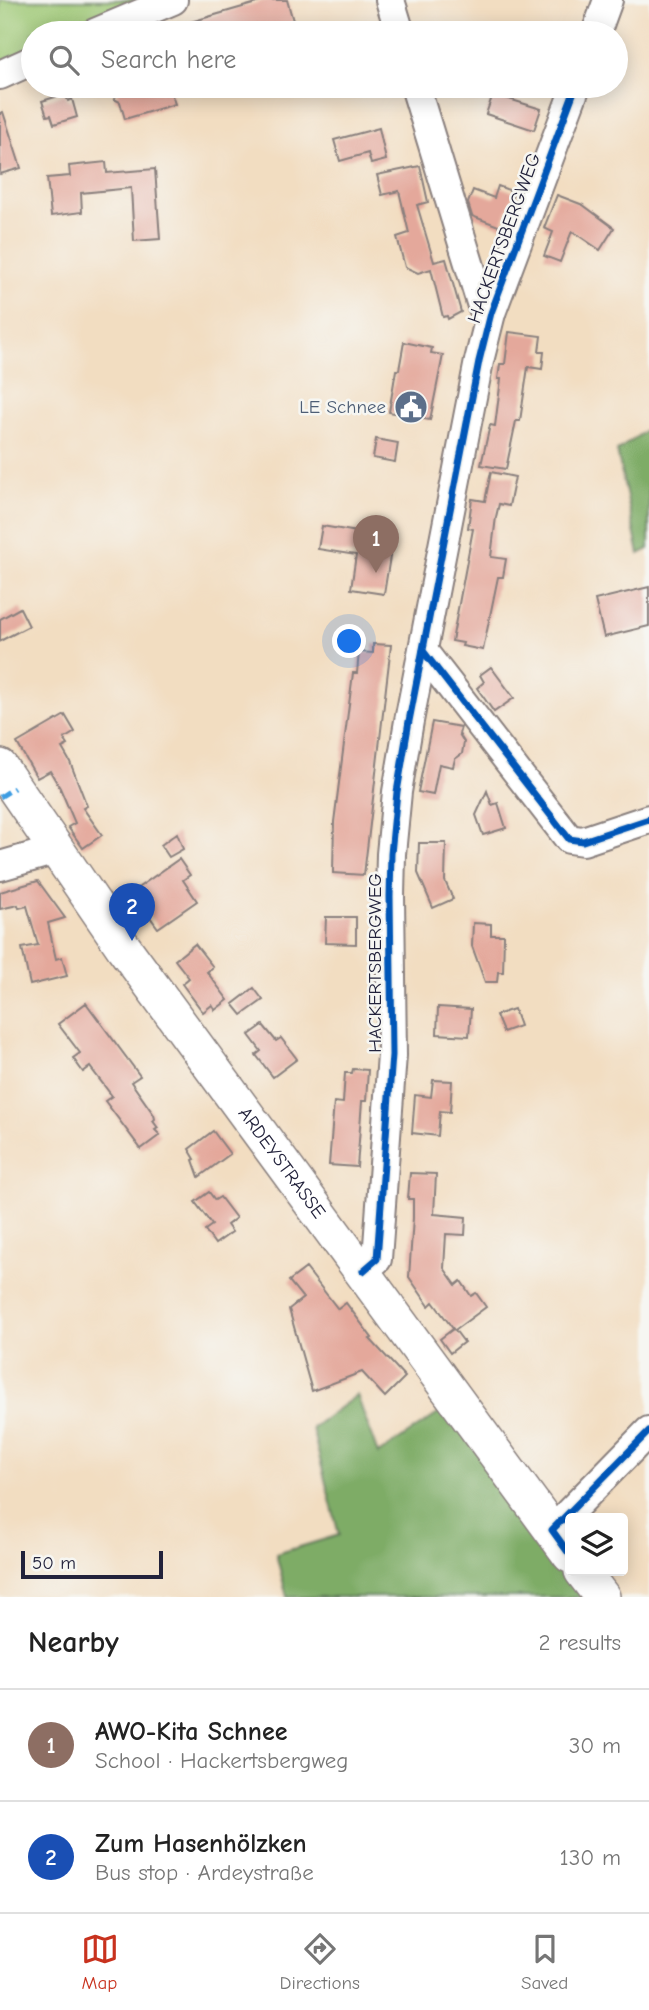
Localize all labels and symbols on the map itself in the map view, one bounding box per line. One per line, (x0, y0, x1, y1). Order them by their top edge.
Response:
street label: HACKERTSBERGWEG (463, 150, 545, 326)
public building icon: LE Schnee (392, 388, 430, 426)
place label: LE Schnee (299, 396, 386, 418)
pin: 1 (353, 515, 399, 573)
your location (332, 624, 366, 658)
street label: HACKERTSBERGWEG (364, 873, 386, 1053)
pin: 2 (109, 883, 155, 941)
street label: ARDEYSTRASSE (234, 1103, 330, 1223)
scale bar (21, 1548, 163, 1580)

